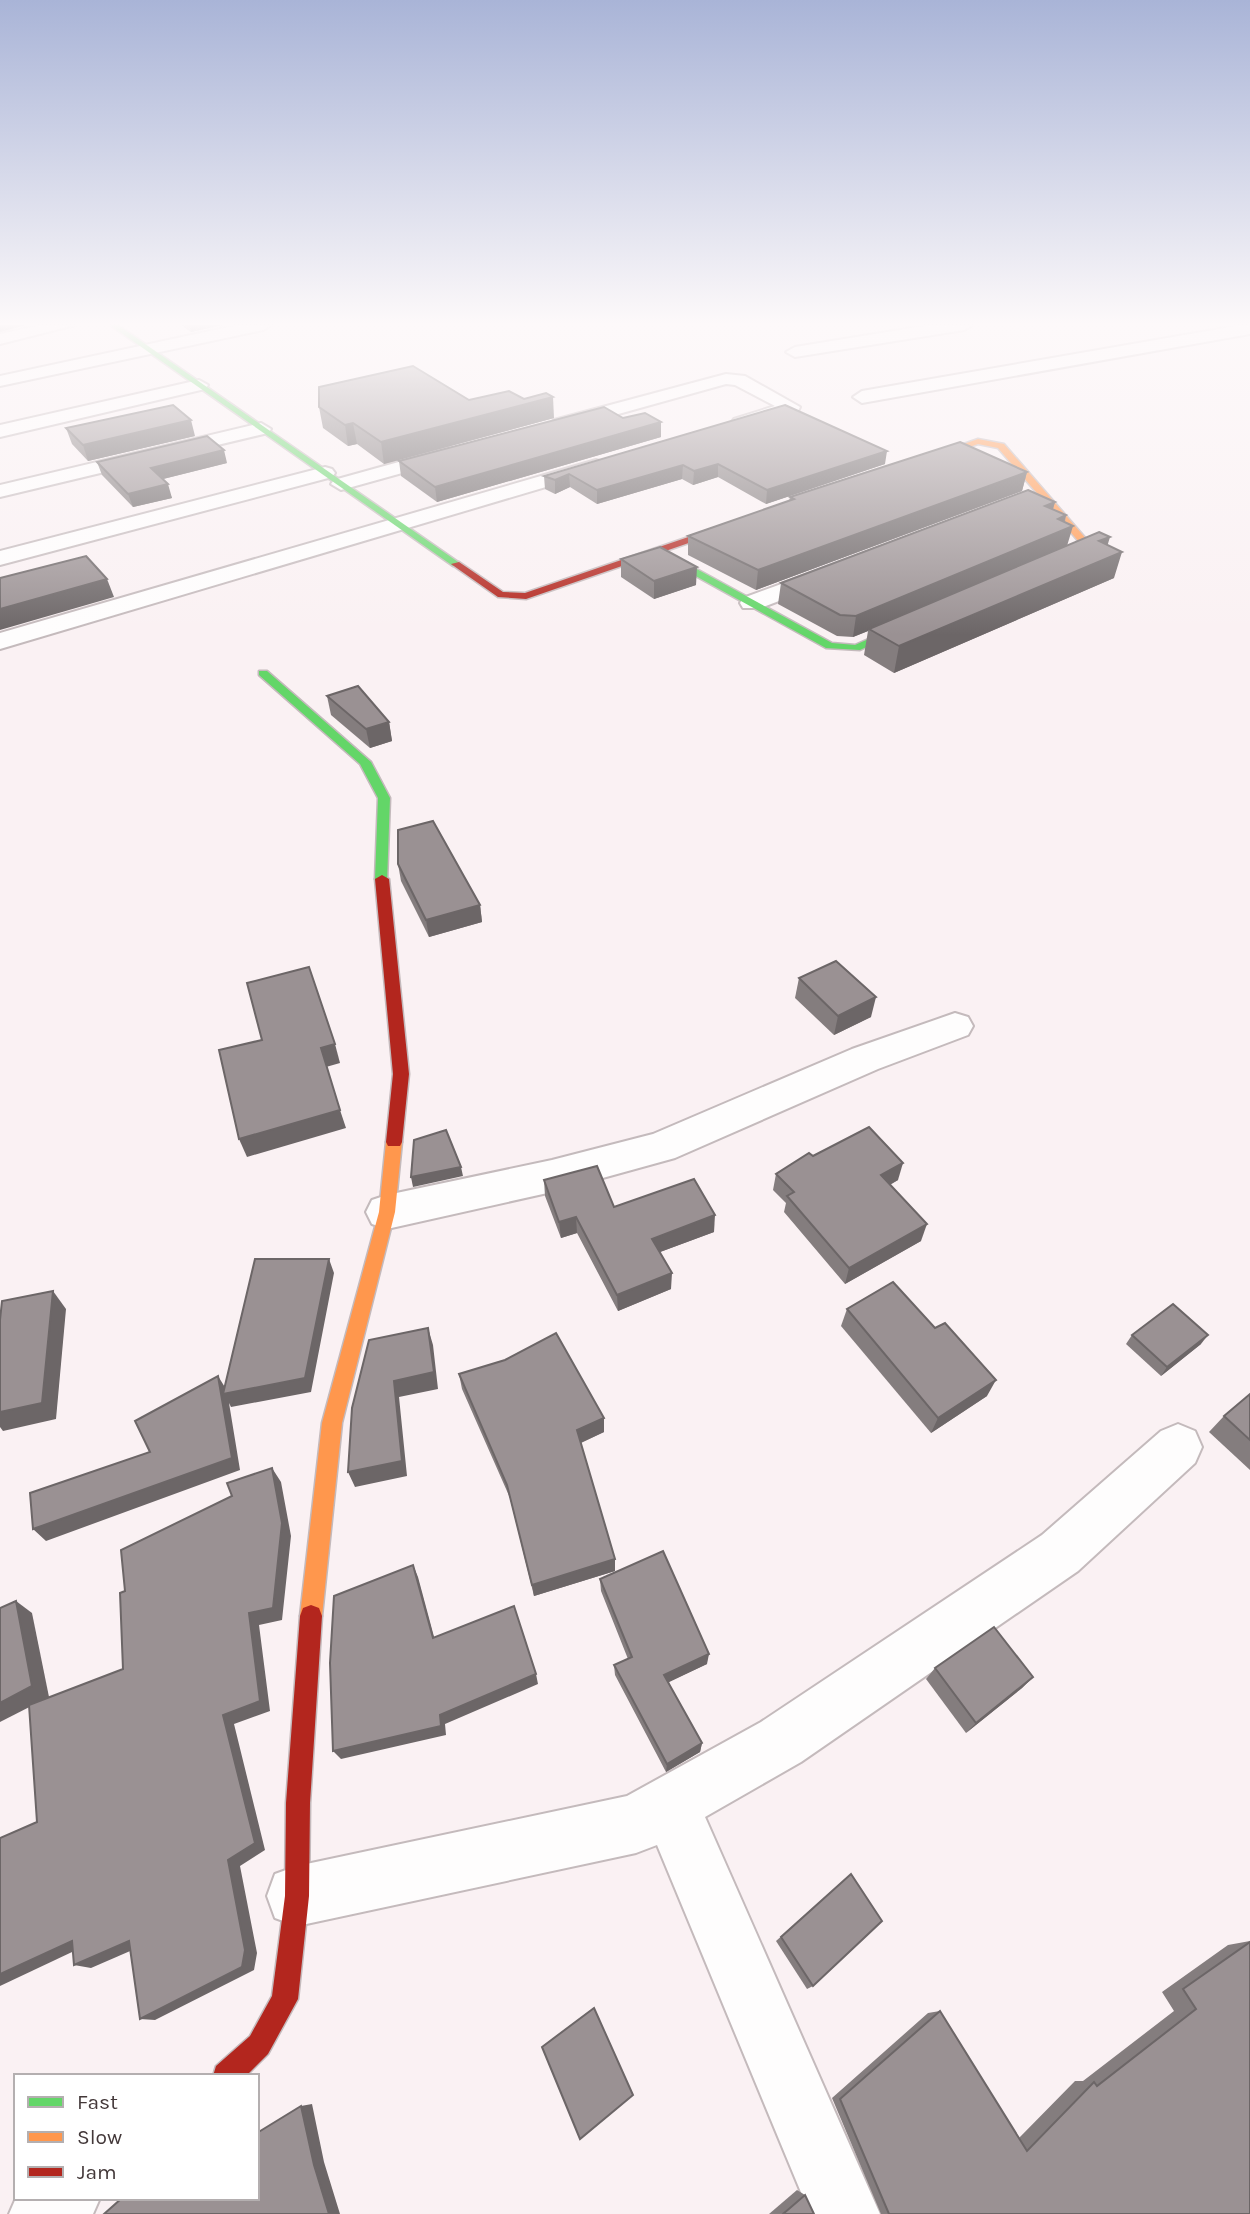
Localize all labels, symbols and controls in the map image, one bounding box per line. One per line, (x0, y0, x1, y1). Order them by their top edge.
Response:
legend (14, 2074, 259, 2200)
text: Fast (77, 2090, 118, 2114)
text: Slow (77, 2125, 122, 2149)
text: Jam (77, 2160, 117, 2184)

